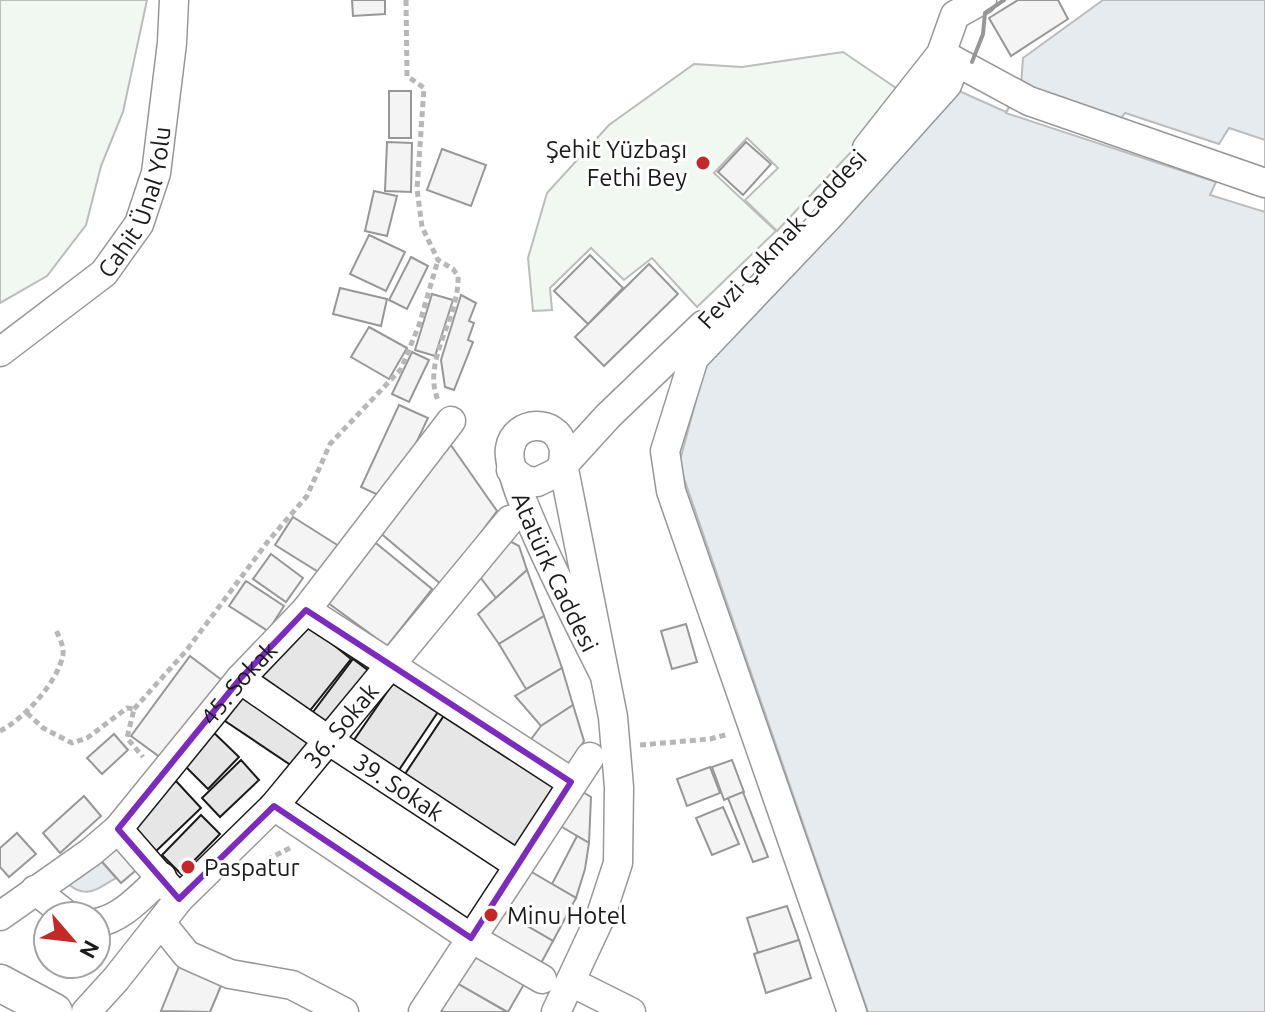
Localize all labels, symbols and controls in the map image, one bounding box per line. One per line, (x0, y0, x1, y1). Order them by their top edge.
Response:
street label: Cahit Ünal Yolu (92, 125, 175, 282)
place label: Şehit Yüzbaşı Fethi Bey (546, 136, 687, 191)
street label: Fevzi Çakmak Caddesi (692, 144, 872, 334)
marker: Şehit Yüzbaşı Fethi Bey (694, 154, 712, 172)
street label: Atatürk Caddesi (507, 489, 604, 656)
street label: 45. Sokak (195, 636, 282, 730)
street label: 36. Sokak (298, 677, 383, 773)
street label: 39. Sokak (349, 747, 449, 826)
place label: Paspatur (204, 854, 300, 881)
marker: Paspatur (179, 858, 197, 876)
north arrow (32, 900, 112, 980)
place label: Minu Hotel (507, 902, 626, 929)
marker: Minu Hotel (482, 906, 500, 924)
text: N (75, 937, 105, 963)

